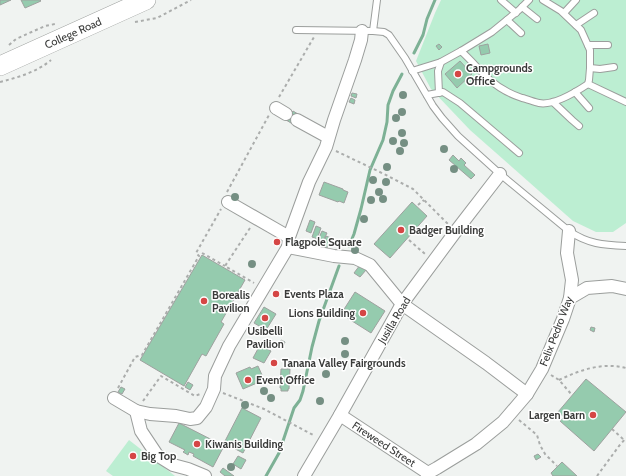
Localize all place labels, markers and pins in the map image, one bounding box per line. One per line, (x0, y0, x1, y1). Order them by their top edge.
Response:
place label: Campgrounds Office (466, 61, 533, 88)
marker: Campgrounds Office (453, 69, 463, 79)
place label: Badger Building (409, 223, 484, 237)
marker: Badger Building (396, 225, 406, 235)
place label: Flagpole Square (285, 235, 362, 249)
marker: Flagpole Square (272, 237, 282, 247)
place label: Events Plaza (284, 287, 344, 301)
place label: Borealis Pavilion (212, 288, 250, 315)
marker: Events Plaza (271, 289, 281, 299)
marker: Borealis Pavilion (199, 296, 209, 306)
place label: Lions Building (289, 306, 355, 320)
marker: Lions Building (358, 308, 368, 318)
marker: Usibelli Pavilion (260, 313, 270, 323)
place label: Usibelli Pavilion (246, 324, 284, 351)
place label: Tanana Valley Fairgrounds (282, 356, 406, 370)
marker: Tanana Valley Fairgrounds (269, 358, 279, 368)
place label: Event Office (256, 373, 315, 387)
marker: Event Office (243, 375, 253, 385)
place label: Largen Barn (529, 408, 585, 422)
marker: Largen Barn (588, 410, 598, 420)
place label: Kiwanis Building (205, 437, 283, 451)
marker: Kiwanis Building (192, 439, 202, 449)
place label: Big Top (141, 449, 176, 463)
marker: Big Top (128, 451, 138, 461)

